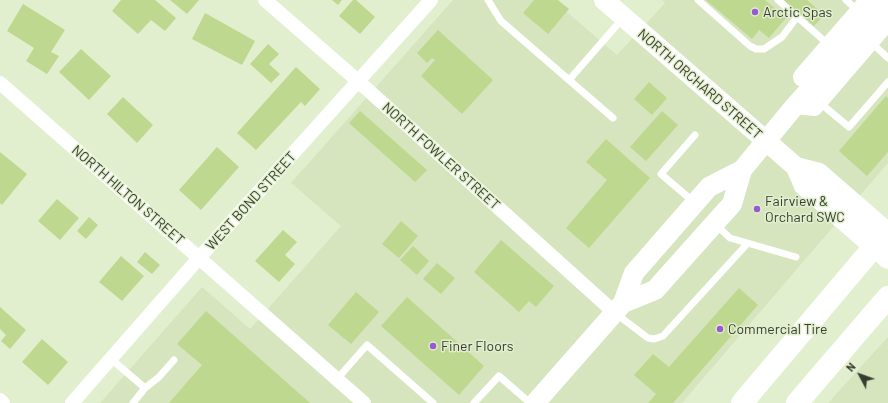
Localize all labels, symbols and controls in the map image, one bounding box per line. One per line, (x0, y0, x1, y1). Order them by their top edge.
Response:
place label: Arctic Spas (763, 4, 832, 20)
marker: Arctic Spas (750, 7, 760, 17)
street label: NORTH ORCHARD STREET (634, 25, 766, 143)
street label: NORTH FOWLER STREET (379, 99, 503, 213)
street label: NORTH HILTON STREET (68, 142, 188, 248)
street label: WEST BOND STREET (202, 148, 300, 254)
place label: Fairview & Orchard SWC (765, 193, 845, 226)
marker: Fairview & Orchard SWC (752, 204, 762, 214)
place label: Commercial Tire (728, 321, 828, 337)
marker: Commercial Tire (715, 324, 725, 334)
place label: Finer Floors (441, 338, 514, 354)
marker: Finer Floors (428, 341, 438, 351)
north arrow (840, 355, 880, 395)
text: N (843, 360, 858, 374)

